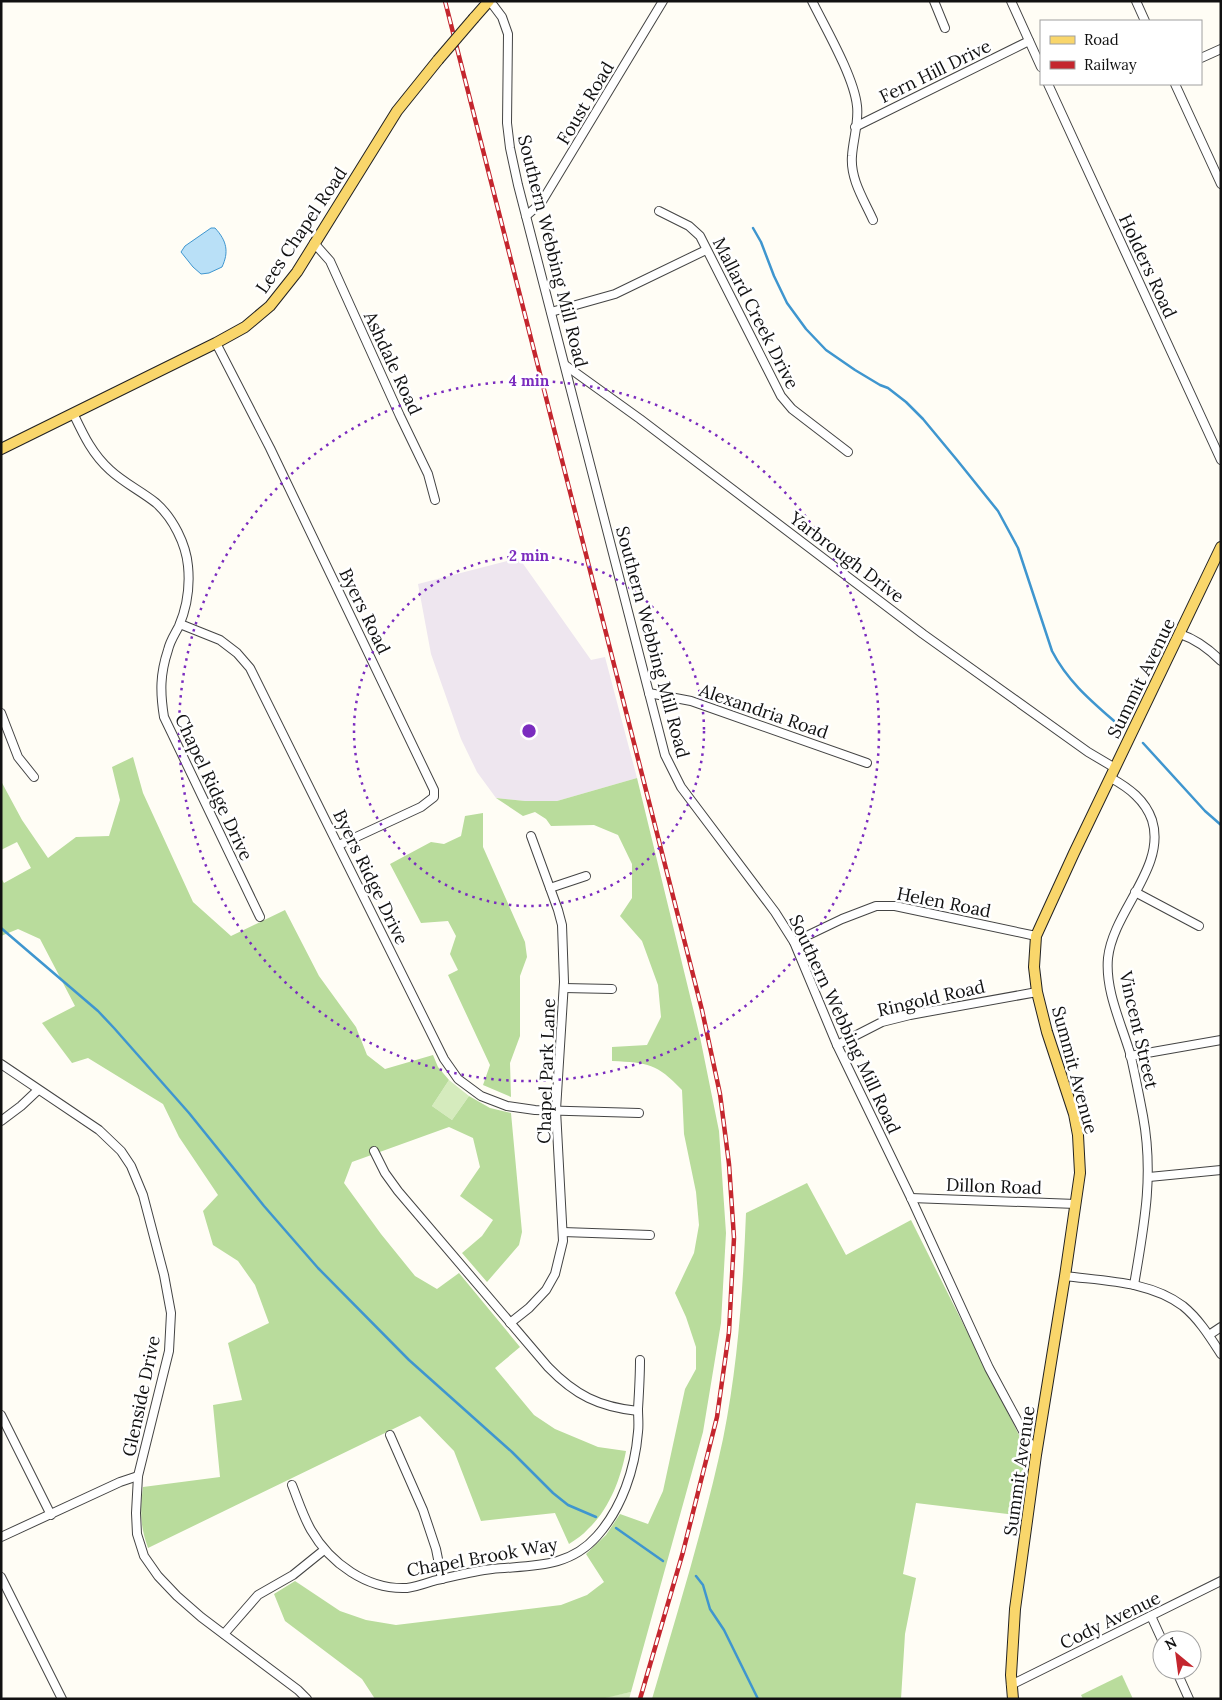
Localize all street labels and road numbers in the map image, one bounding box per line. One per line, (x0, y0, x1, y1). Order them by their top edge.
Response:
street label: Fern Hill Drive (875, 34, 995, 108)
street label: Foust Road (551, 57, 619, 149)
street label: Southern Webbing Mill Road (513, 132, 593, 370)
street label: Lees Chapel Road (250, 162, 352, 298)
street label: Holders Road (1114, 210, 1182, 322)
street label: Mallard Creek Drive (708, 233, 804, 393)
street label: Ashdale Road (359, 307, 427, 419)
street label: Yarbrough Drive (784, 506, 909, 608)
street label: Southern Webbing Mill Road (611, 524, 695, 761)
street label: Byers Road (334, 564, 396, 658)
street label: Summit Avenue (1102, 614, 1180, 742)
street label: Alexandria Road (695, 678, 832, 744)
street label: Chapel Ridge Drive (170, 710, 258, 864)
street label: Byers Ridge Drive (328, 806, 414, 948)
street label: Helen Road (895, 882, 993, 922)
street label: Southern Webbing Mill Road (784, 911, 906, 1137)
street label: Vincent Street (1114, 968, 1164, 1091)
street label: Ringold Road (875, 974, 987, 1022)
street label: Chapel Park Lane (532, 998, 560, 1144)
street label: Summit Avenue (1047, 1004, 1103, 1137)
street label: Dillon Road (946, 1173, 1043, 1199)
street label: Glenside Drive (117, 1333, 165, 1459)
street label: Summit Avenue (998, 1404, 1040, 1538)
street label: Chapel Brook Way (405, 1532, 560, 1582)
street label: Cody Avenue (1056, 1586, 1164, 1654)

